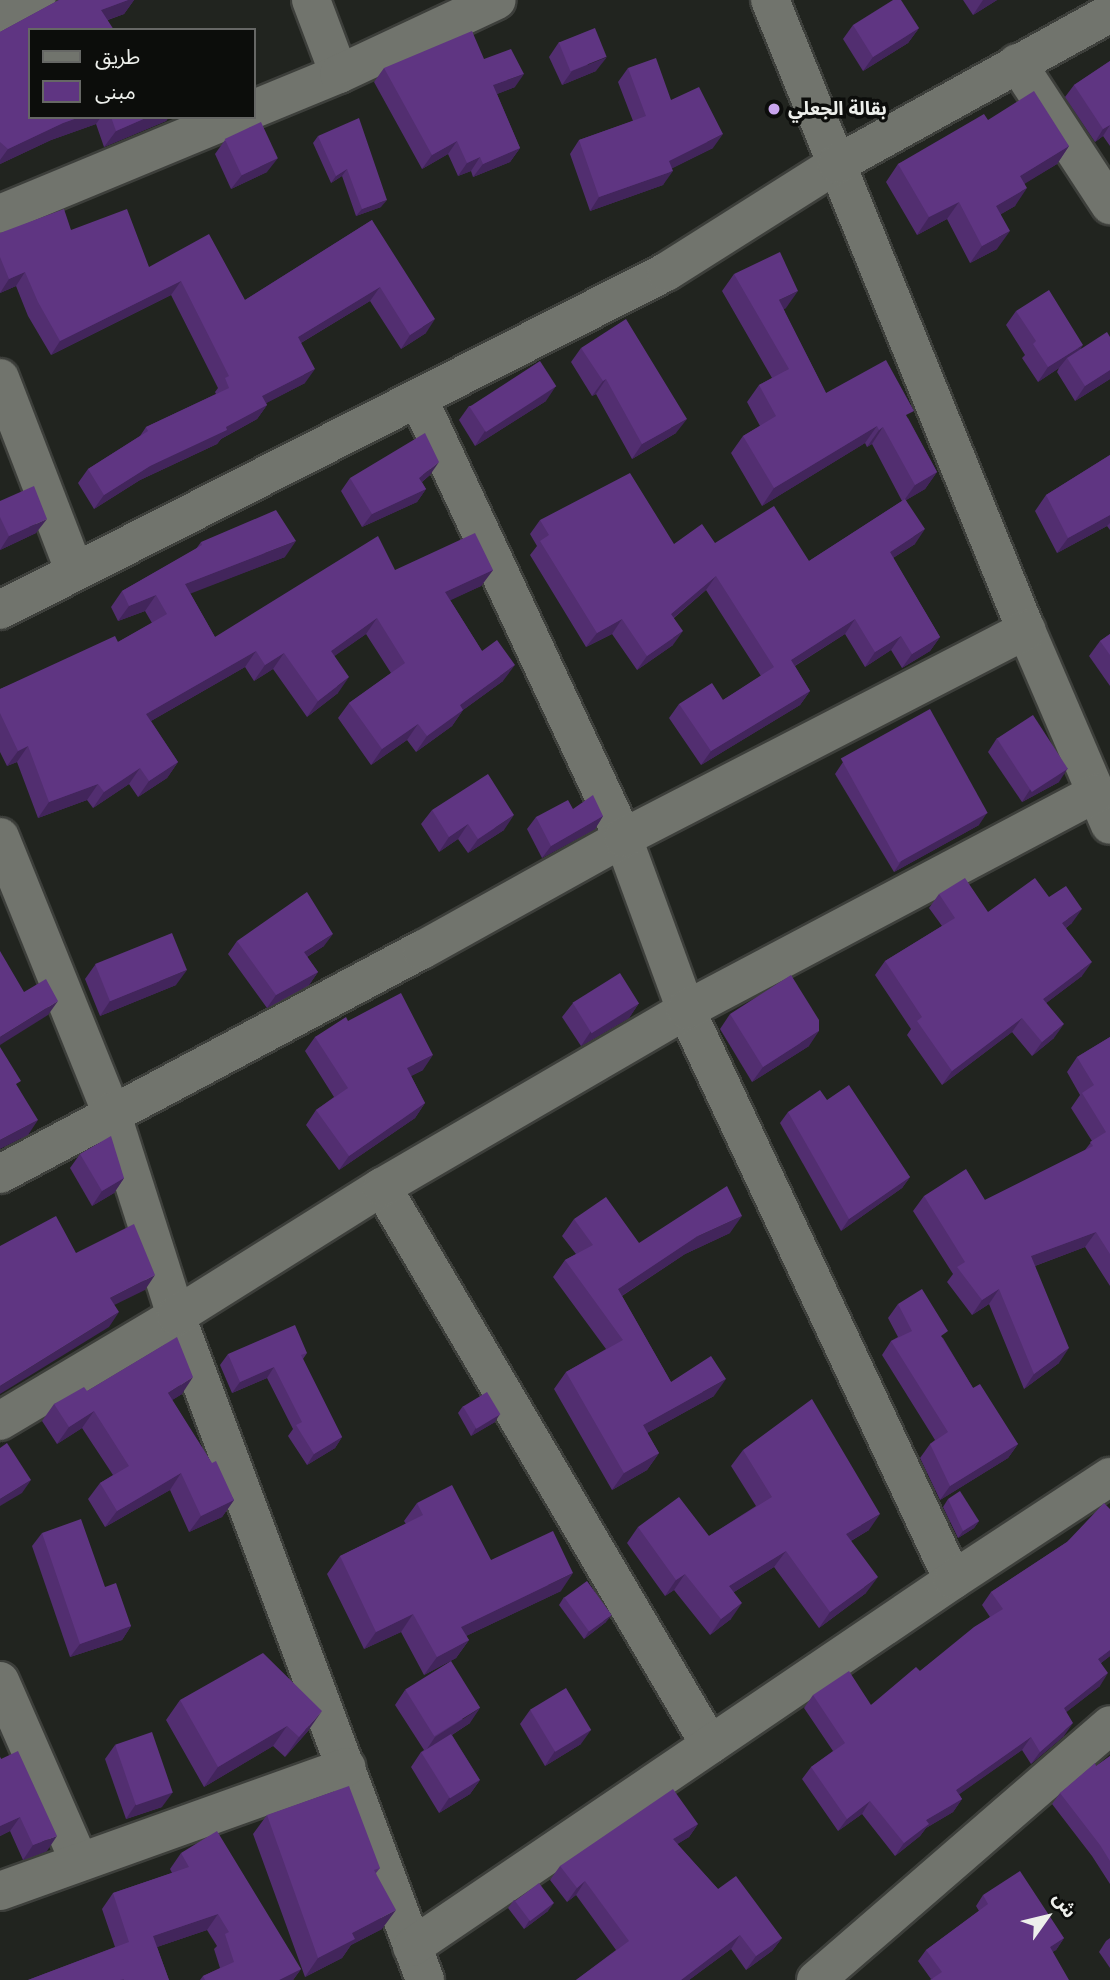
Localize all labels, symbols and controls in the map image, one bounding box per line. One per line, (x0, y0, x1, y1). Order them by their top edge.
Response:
legend (28, 28, 256, 119)
text: طريق (95, 44, 140, 70)
text: مبنى (95, 79, 136, 105)
place label: بقالة الجعلي (788, 98, 887, 120)
marker: بقالة الجعلي (766, 101, 782, 117)
north arrow (1012, 1882, 1082, 1952)
text: ش (1048, 1888, 1082, 1922)

